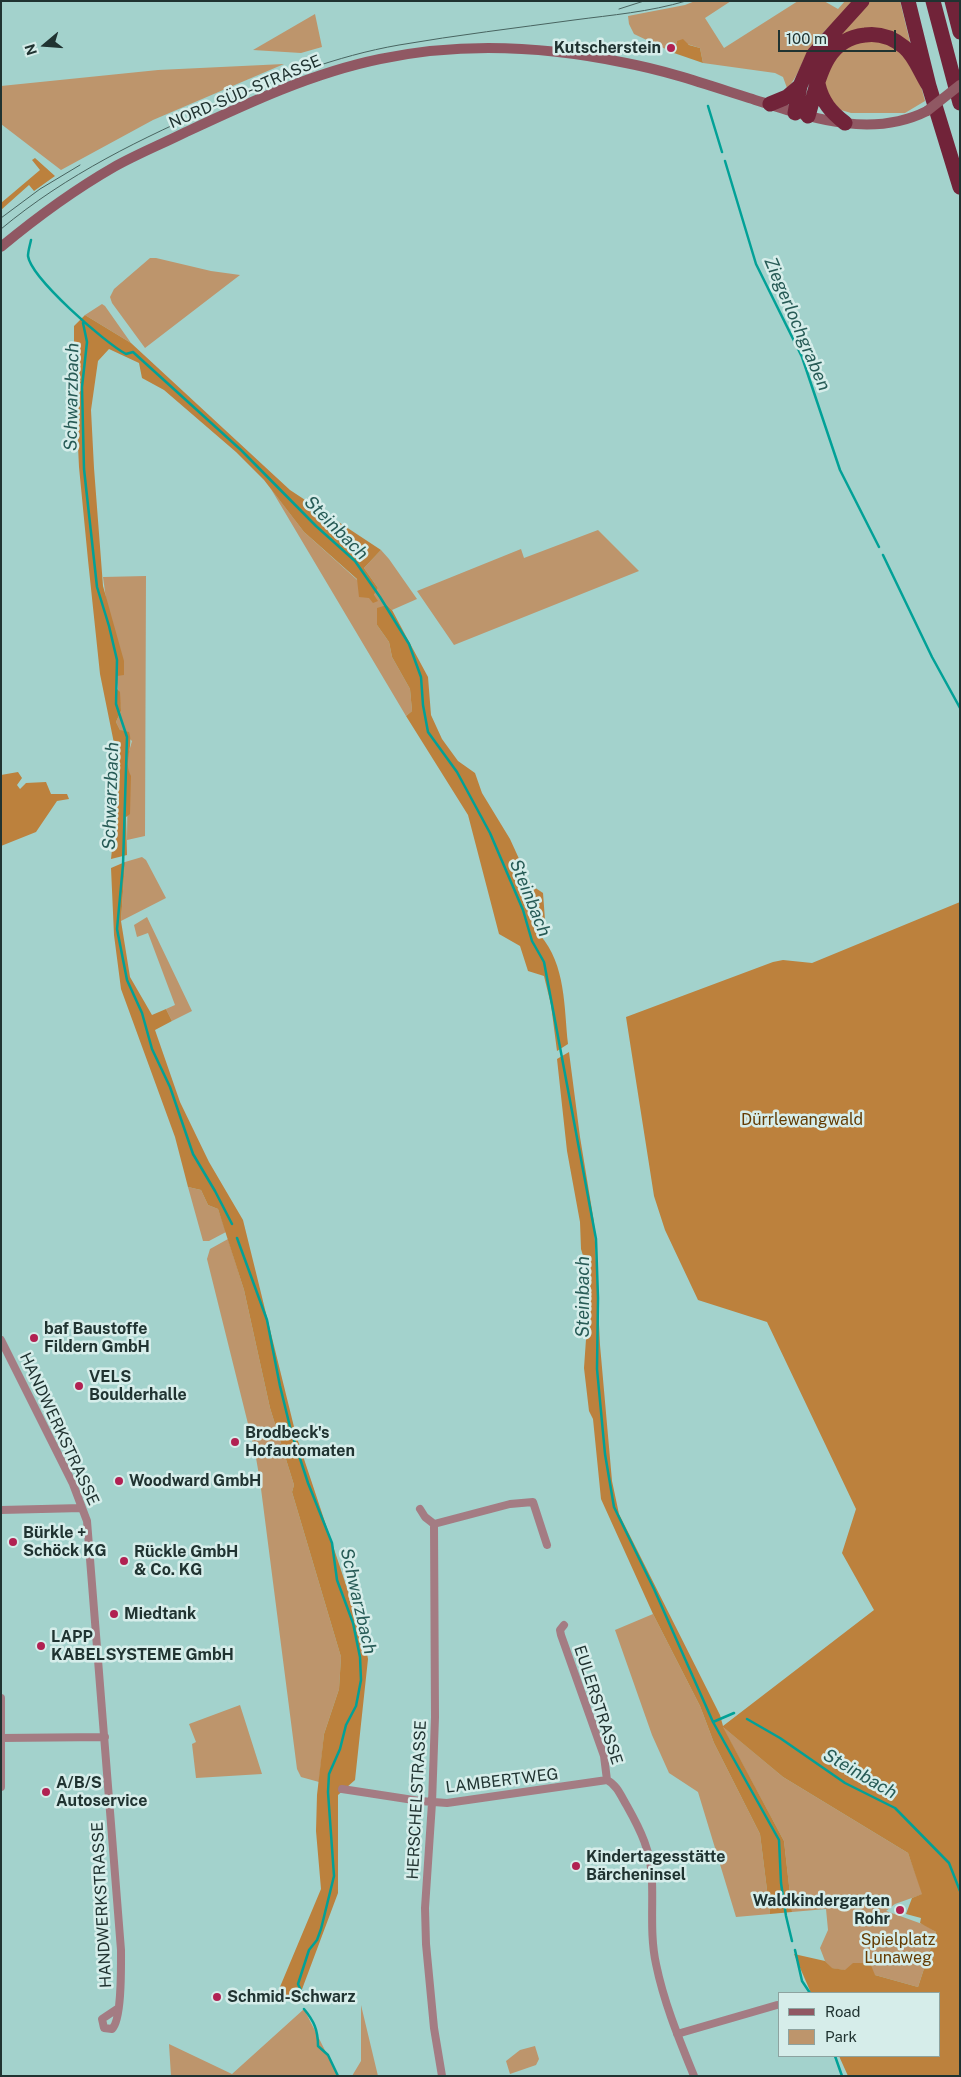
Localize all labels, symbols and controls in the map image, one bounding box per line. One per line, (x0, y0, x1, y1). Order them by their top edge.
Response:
north arrow (20, 20, 70, 70)
scale bar (781, 20, 898, 52)
text: 100 m (786, 30, 827, 47)
place label: Kutscherstein (554, 38, 661, 58)
text: N (21, 42, 40, 57)
marker: Kutscherstein (665, 42, 677, 54)
street label: NORD-SÜD-STRASSE (166, 51, 324, 133)
water label: Ziegerlochgraben (759, 254, 835, 394)
water label: Schwarzbach (60, 343, 84, 451)
water label: Steinbach (299, 491, 373, 565)
water label: Schwarzbach (98, 742, 124, 850)
water label: Steinbach (505, 856, 555, 940)
park label: Dürrlewangwald (741, 1110, 863, 1130)
water label: Steinbach (572, 1256, 594, 1338)
place label: baf Baustoffe Fildern GmbH (44, 1319, 150, 1357)
marker: baf Baustoffe Fildern GmbH (28, 1332, 40, 1344)
street label: HANDWERKSTRASSE (15, 1350, 103, 1508)
place label: VELS Boulderhalle (89, 1367, 187, 1405)
marker: VELS Boulderhalle (73, 1380, 85, 1392)
place label: Brodbeck's Hofautomaten (245, 1423, 355, 1461)
marker: Brodbeck's Hofautomaten (229, 1436, 241, 1448)
place label: Woodward GmbH (129, 1471, 261, 1491)
marker: Woodward GmbH (113, 1475, 125, 1487)
place label: Bürkle + Schöck KG (23, 1523, 107, 1561)
marker: Bürkle + Schöck KG (7, 1536, 19, 1548)
place label: Rückle GmbH & Co. KG (134, 1542, 238, 1580)
water label: Schwarzbach (335, 1546, 381, 1656)
marker: Rückle GmbH & Co. KG (118, 1555, 130, 1567)
place label: Miedtank (124, 1604, 196, 1624)
marker: Miedtank (108, 1608, 120, 1620)
place label: LAPP KABELSYSTEME GmbH (51, 1627, 234, 1665)
marker: LAPP KABELSYSTEME GmbH (35, 1640, 47, 1652)
street label: EULERSTRASSE (570, 1643, 626, 1767)
street label: HERSCHELSTRASSE (403, 1720, 431, 1880)
water label: Steinbach (819, 1744, 901, 1804)
street label: LAMBERTWEG (444, 1765, 560, 1797)
place label: A/B/S Autoservice (56, 1773, 148, 1811)
marker: A/B/S Autoservice (40, 1786, 52, 1798)
street label: HANDWERKSTRASSE (88, 1821, 116, 1989)
place label: Kindertagesstätte Bärcheninsel (586, 1847, 725, 1885)
marker: Kindertagesstätte Bärcheninsel (570, 1860, 582, 1872)
place label: Waldkindergarten Rohr (753, 1891, 890, 1929)
marker: Waldkindergarten Rohr (894, 1904, 906, 1916)
park label: Spielplatz Lunaweg (861, 1930, 935, 1968)
place label: Schmid-Schwarz (227, 1987, 355, 2007)
marker: Schmid-Schwarz (211, 1991, 223, 2003)
legend (778, 1992, 941, 2057)
text: Road (825, 2003, 861, 2020)
text: Park (825, 2028, 857, 2045)

